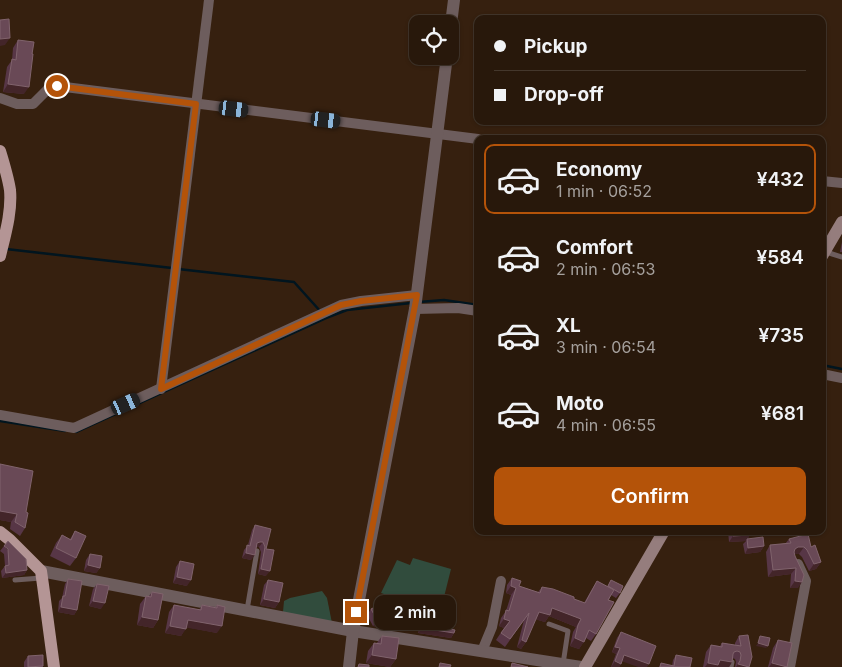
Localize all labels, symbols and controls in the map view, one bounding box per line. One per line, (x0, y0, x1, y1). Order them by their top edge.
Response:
map controls (409, 15, 459, 65)
button: locate (409, 15, 459, 65)
text: Pickup (524, 35, 587, 58)
route start (46, 75, 68, 97)
text: Drop-off (524, 83, 604, 106)
car (218, 100, 249, 118)
car (310, 111, 341, 129)
icon: car (496, 157, 541, 202)
text: Economy (556, 158, 642, 181)
text: ¥432 (757, 168, 804, 191)
text: 1 min · 06:52 (556, 181, 652, 201)
icon: car (496, 235, 541, 280)
text: Comfort (556, 236, 633, 259)
text: ¥584 (757, 246, 804, 269)
text: 2 min · 06:53 (556, 259, 655, 279)
icon: car (496, 313, 541, 358)
text: XL (556, 314, 581, 337)
text: ¥735 (759, 324, 804, 347)
text: 3 min · 06:54 (556, 337, 656, 357)
car (109, 391, 142, 417)
icon: car (496, 391, 541, 436)
text: Moto (556, 392, 604, 415)
text: ¥681 (761, 402, 804, 425)
text: 4 min · 06:55 (556, 415, 656, 435)
button: Confirm (494, 467, 806, 525)
callout: 2 min (374, 594, 456, 630)
route end (345, 601, 367, 623)
text: 2 min (394, 602, 436, 622)

